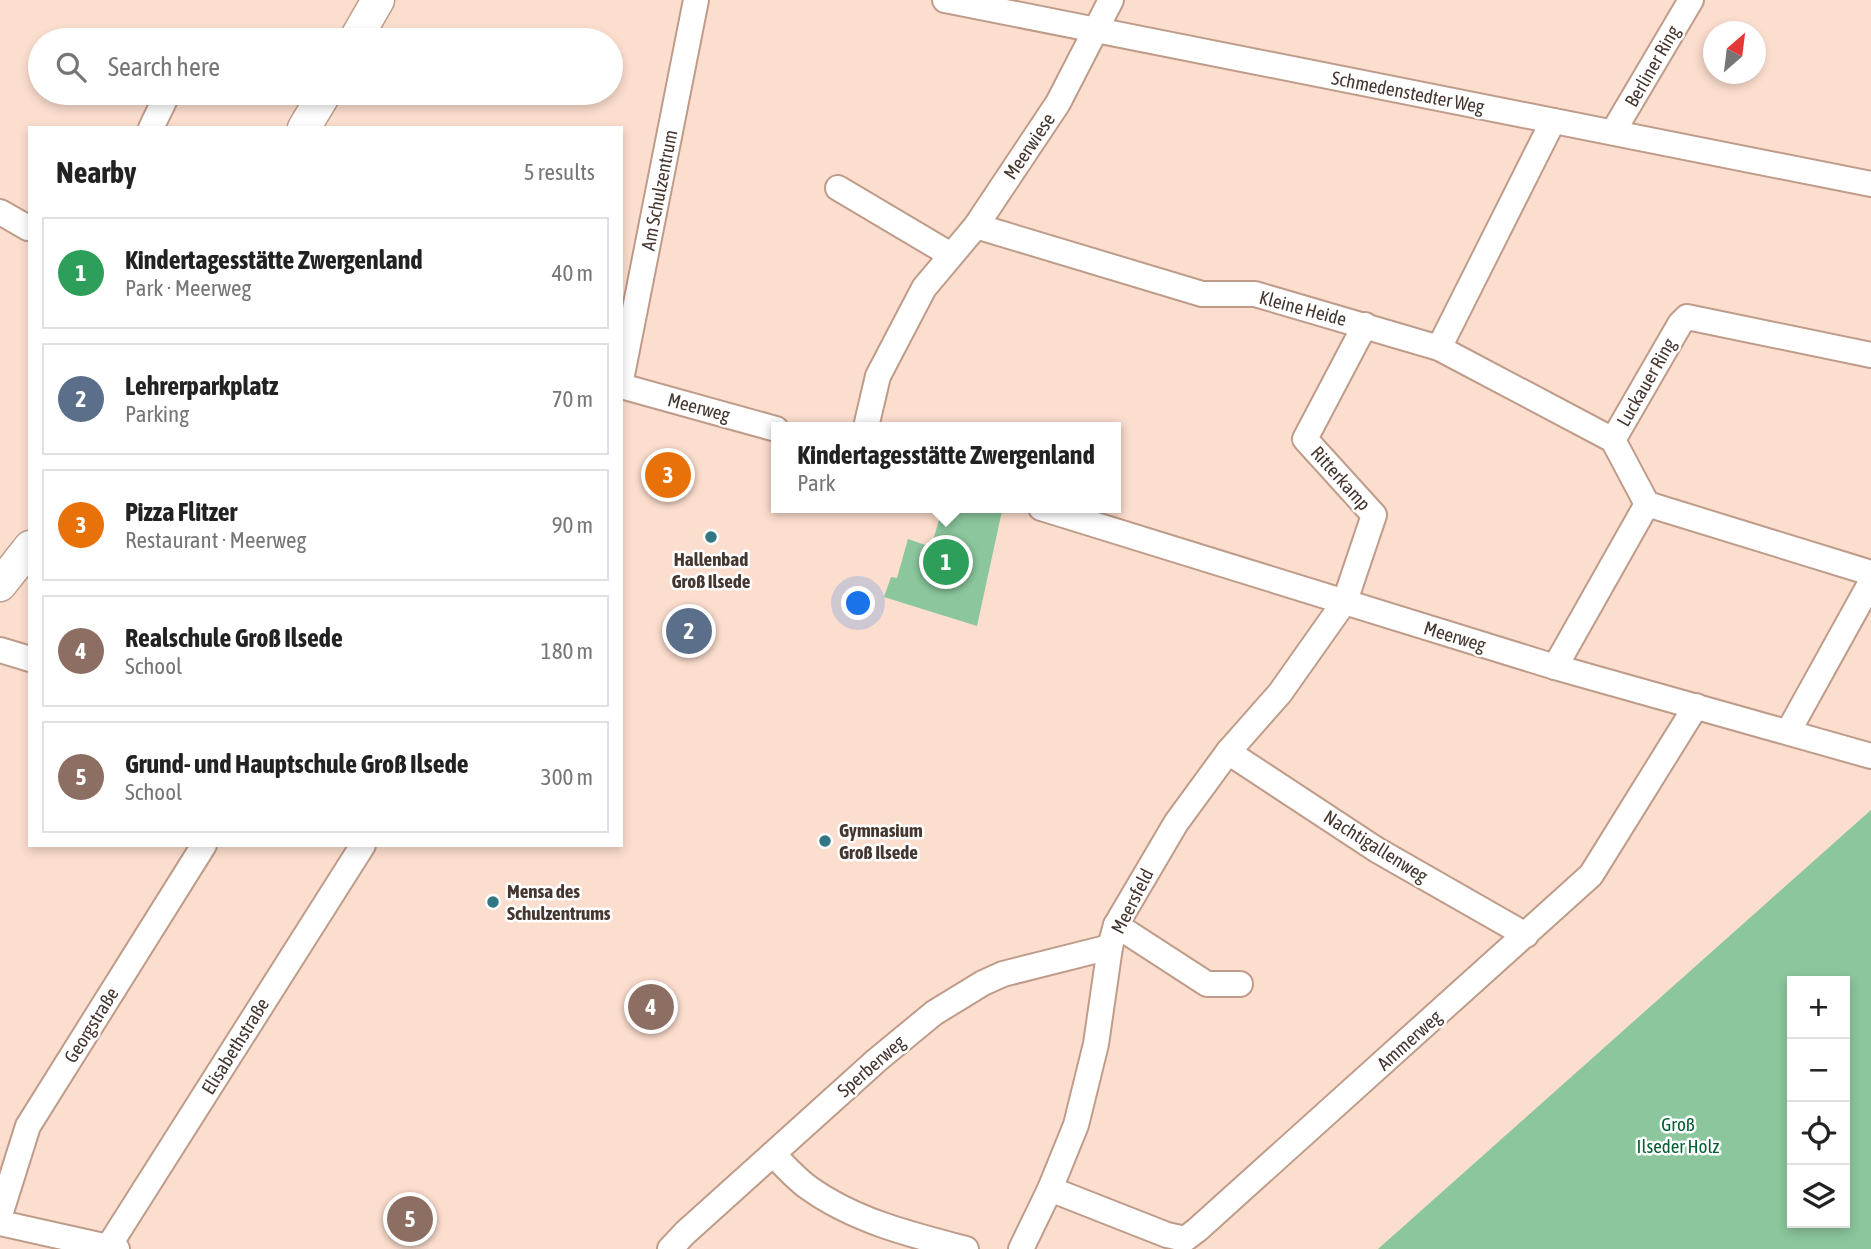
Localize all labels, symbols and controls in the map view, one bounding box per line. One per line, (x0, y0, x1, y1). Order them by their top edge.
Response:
street label: Berliner Ring (1620, 21, 1684, 110)
north arrow (1703, 21, 1766, 84)
search box (28, 28, 623, 105)
icon: search (52, 48, 90, 86)
text: Search here (108, 52, 220, 82)
street label: Schmedenstedter Weg (1330, 66, 1487, 118)
street label: Meerwiese (999, 109, 1059, 183)
street label: Am Schulzentrum (637, 128, 681, 252)
text: Nearby (56, 155, 136, 189)
text: 5 results (524, 159, 595, 185)
text: Kindertagesstätte Zwergenland (125, 245, 423, 275)
text: 1 (76, 260, 86, 286)
text: 40 m (552, 260, 593, 286)
text: Park · Meerweg (125, 275, 251, 301)
street label: Kleine Heide (1257, 286, 1349, 330)
street label: Luckauer Ring (1612, 333, 1680, 430)
text: Lehrerparkplatz (125, 371, 278, 401)
text: 2 (76, 386, 86, 412)
text: 70 m (552, 386, 593, 412)
street label: Meerweg (666, 388, 733, 426)
text: Parking (125, 401, 189, 427)
popup (771, 422, 1121, 513)
text: Kindertagesstätte Zwergenland (797, 440, 1095, 470)
street label: Ritterkamp (1306, 441, 1376, 515)
pin: 3 (645, 449, 691, 501)
text: Park (797, 470, 836, 496)
text: Pizza Flitzer (125, 497, 237, 527)
text: 3 (76, 512, 86, 538)
text: 90 m (552, 512, 593, 538)
text: Restaurant · Meerweg (125, 527, 306, 553)
marker: Hallenbad Groß Ilsede (703, 529, 719, 545)
pin: 1 (923, 536, 969, 588)
place label: Hallenbad Groß Ilsede (672, 548, 751, 592)
your location (841, 586, 875, 620)
pin: 2 (666, 605, 712, 657)
street label: Meerweg (1421, 616, 1489, 656)
text: Realschule Groß Ilsede (125, 623, 343, 653)
text: 4 (76, 638, 86, 664)
text: 180 m (541, 638, 593, 664)
text: School (125, 653, 182, 679)
text: Grund- und Hauptschule Groß Ilsede (125, 749, 469, 779)
text: 5 (76, 764, 86, 790)
text: 300 m (541, 764, 593, 790)
text: School (125, 779, 182, 805)
street label: Nachtigallenweg (1320, 805, 1433, 887)
place label: Gymnasium Groß Ilsede (839, 819, 923, 863)
marker: Gymnasium Groß Ilsede (817, 833, 833, 849)
street label: Meersfeld (1106, 865, 1158, 937)
place label: Mensa des Schulzentrums (507, 880, 611, 924)
marker: Mensa des Schulzentrums (485, 894, 501, 910)
map controls (1787, 976, 1850, 1228)
button: + (1787, 976, 1850, 1039)
pin: 4 (628, 981, 674, 1033)
street label: Georgstraße (59, 983, 123, 1067)
street label: Elisabethstraße (197, 994, 273, 1098)
street label: Ammerweg (1372, 1005, 1446, 1075)
street label: Sperberweg (833, 1030, 910, 1101)
button: − (1787, 1039, 1850, 1102)
button: locate (1787, 1102, 1850, 1165)
park label: Groß Ilseder Holz (1637, 1113, 1720, 1157)
button: layers (1787, 1165, 1850, 1228)
pin: 5 (387, 1193, 433, 1245)

